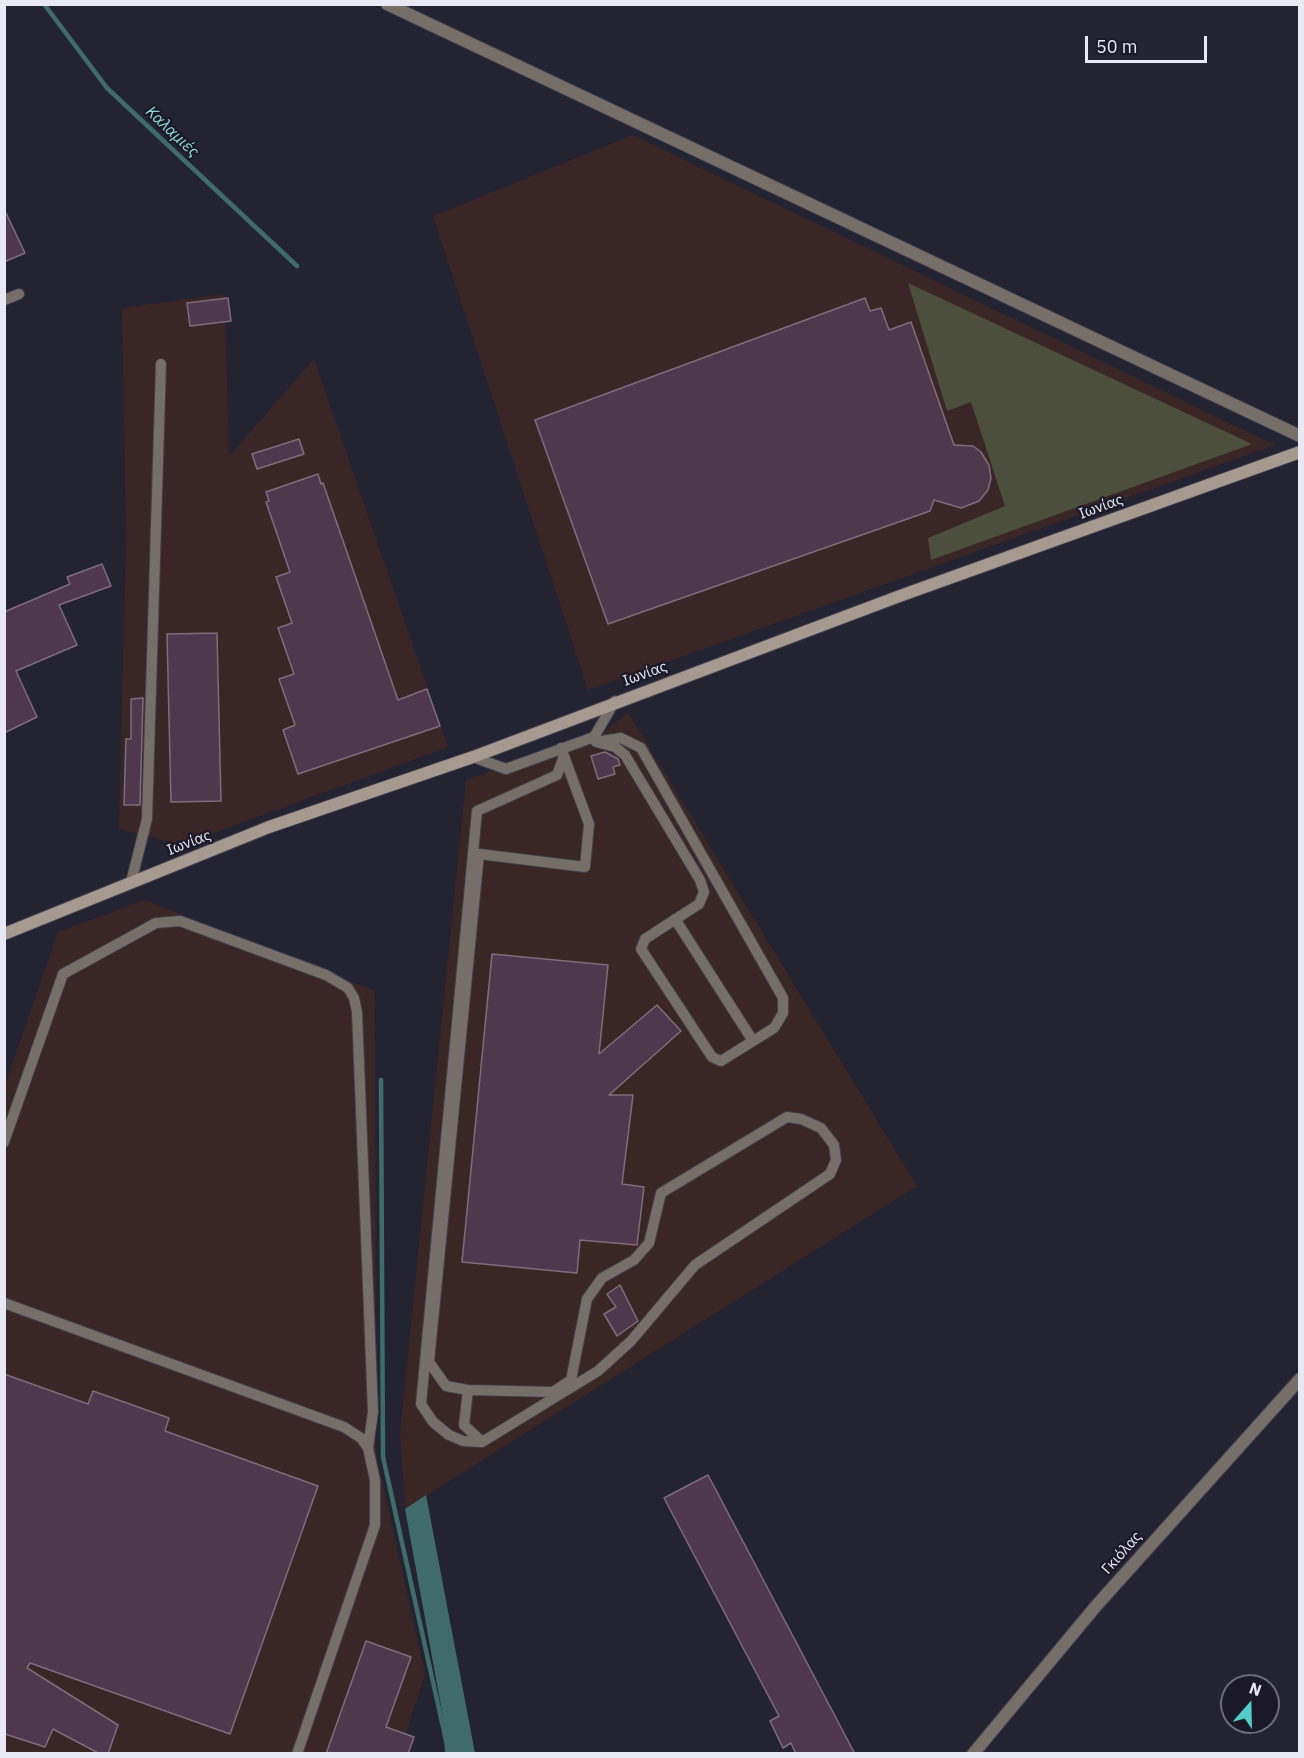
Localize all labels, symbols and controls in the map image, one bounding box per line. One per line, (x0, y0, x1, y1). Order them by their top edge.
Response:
scale bar (1088, 24, 1210, 62)
text: 50 m (1096, 35, 1138, 58)
water label: Καλαμιές (141, 102, 203, 162)
street label: Ιωνίας (1076, 491, 1126, 523)
street label: Ιωνίας (620, 658, 670, 690)
street label: Ιωνίας (164, 826, 214, 860)
street label: Γκιόλας (1098, 1528, 1146, 1578)
north arrow (1220, 1674, 1280, 1734)
text: N (1247, 1678, 1264, 1700)

